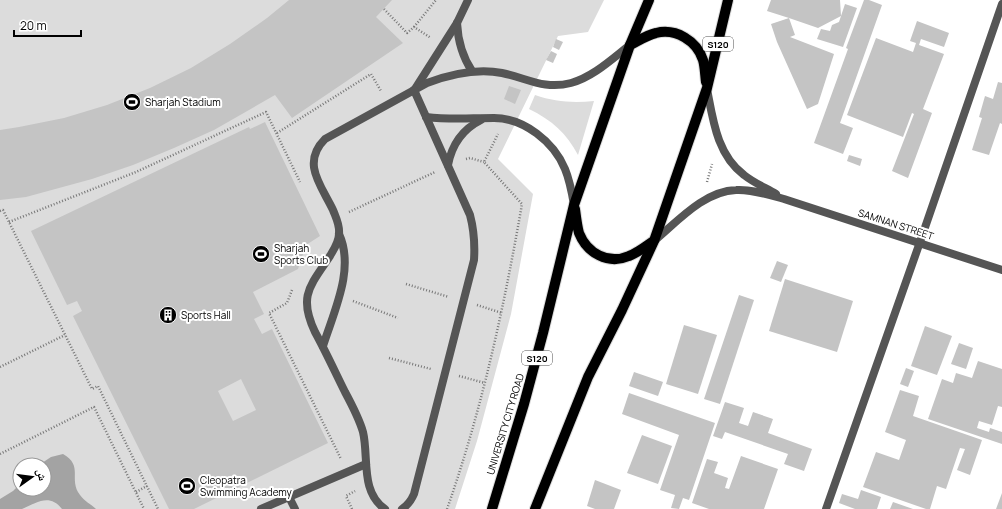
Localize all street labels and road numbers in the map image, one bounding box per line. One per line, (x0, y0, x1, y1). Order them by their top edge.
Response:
road number: S120 (703, 37, 733, 51)
street label: SAMNAN STREET (856, 205, 936, 243)
road number: S120 (522, 351, 552, 365)
street label: UNIVERSITY CITY ROAD (483, 371, 527, 476)

